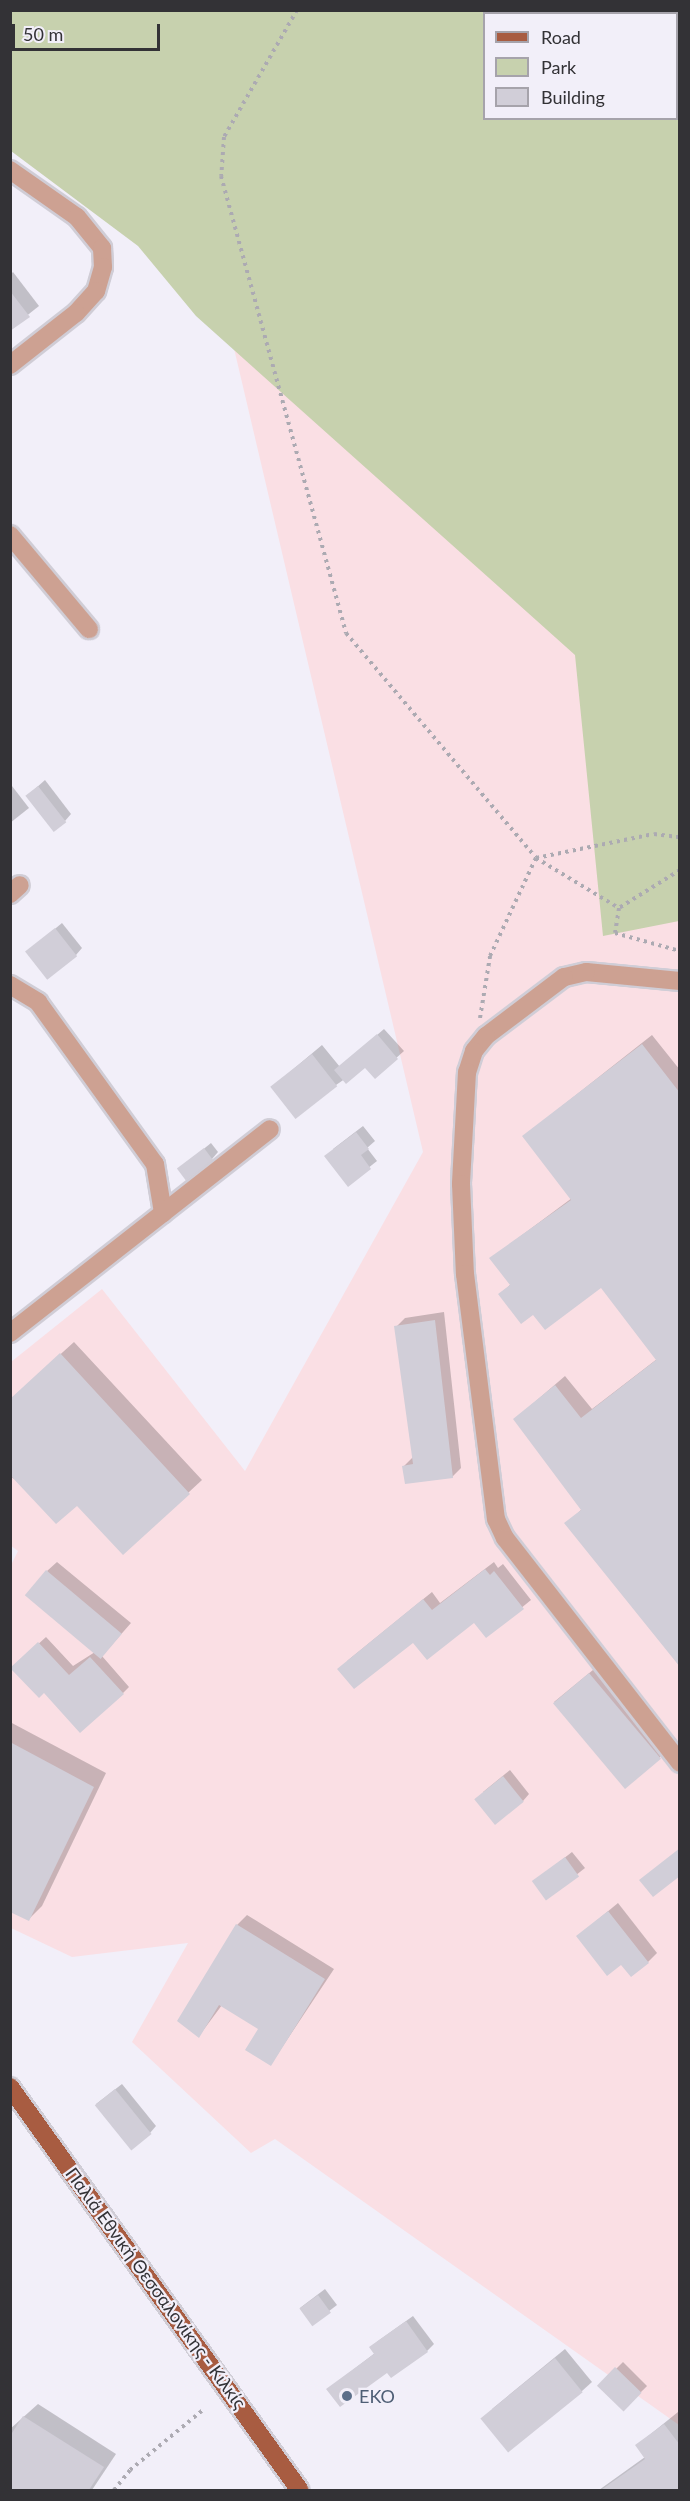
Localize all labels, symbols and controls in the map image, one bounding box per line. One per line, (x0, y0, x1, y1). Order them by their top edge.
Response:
scale bar (15, 12, 164, 50)
legend (483, 12, 678, 120)
text: 50 m (23, 23, 63, 45)
text: Road (541, 26, 581, 48)
text: Park (541, 56, 576, 78)
text: Building (541, 86, 605, 108)
street label: Παλιά Εθνική Θεσσαλονίκης - Κιλκίς (61, 2163, 251, 2413)
place label: EKO (359, 2385, 395, 2407)
marker: EKO (340, 2389, 354, 2403)

